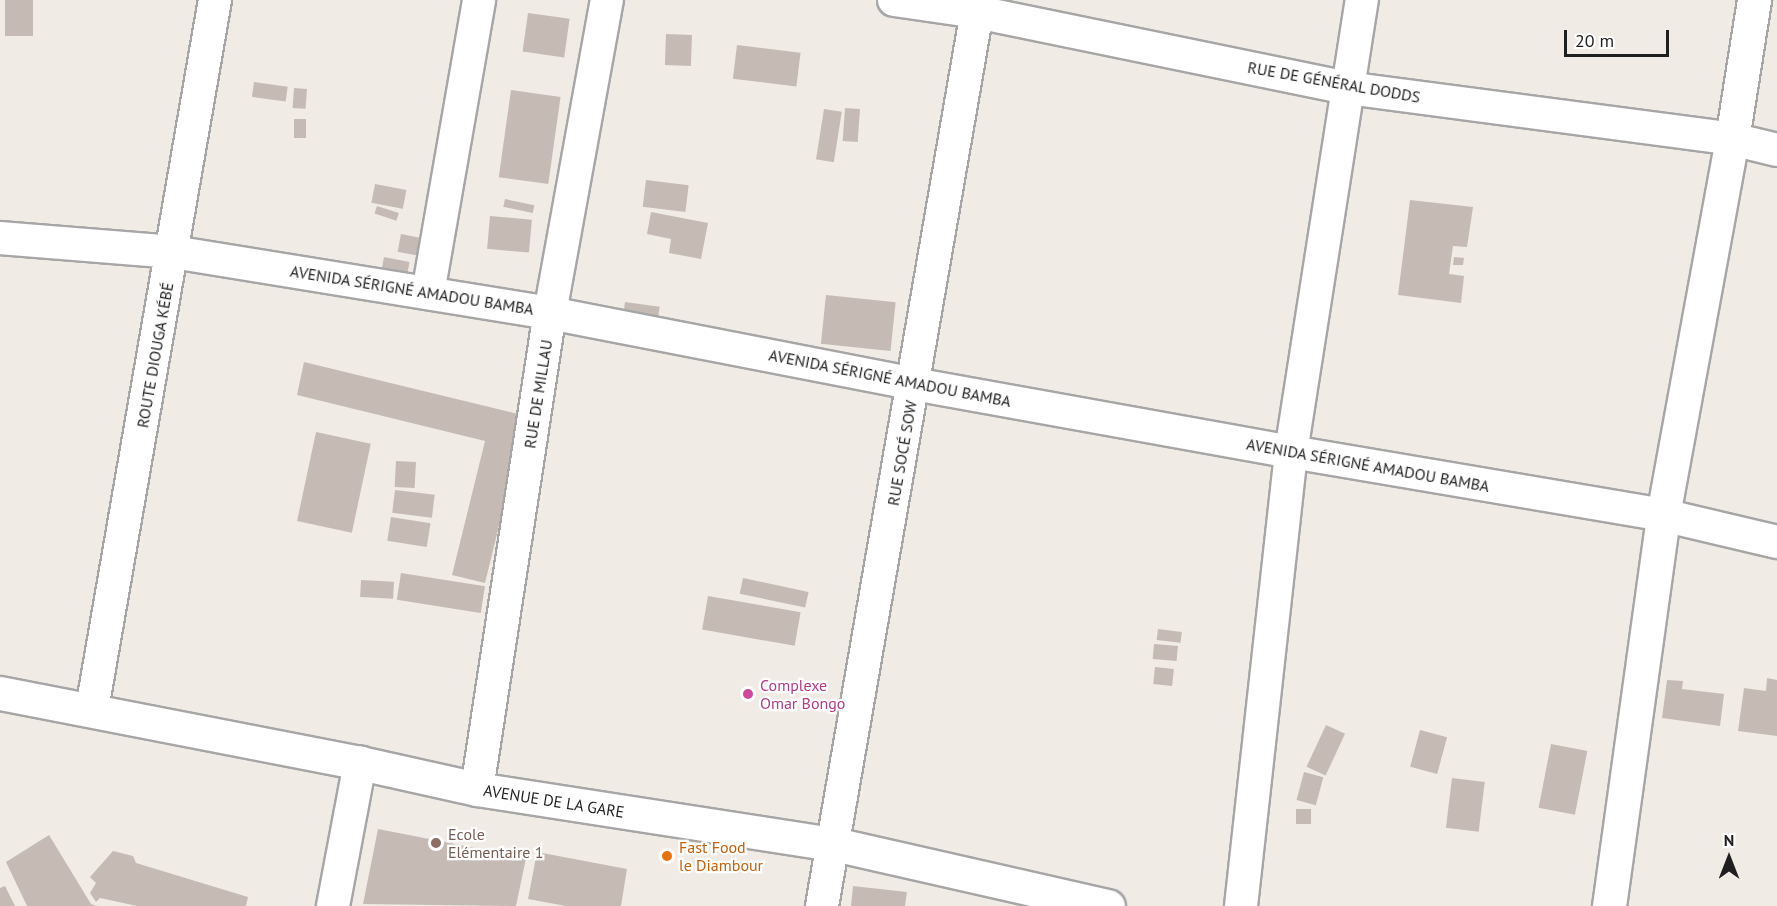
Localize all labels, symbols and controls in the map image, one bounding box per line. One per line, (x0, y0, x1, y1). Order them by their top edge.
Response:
scale bar (1567, 18, 1672, 56)
text: 20 m (1575, 29, 1614, 52)
street label: RUE DE GÉNÉRAL DODDS (1246, 57, 1422, 107)
street label: AVENIDA SÉRIGNÉ AMADOU BAMBA (288, 261, 536, 319)
street label: ROUTE DIOUGA KÉBÉ (133, 280, 177, 430)
street label: RUE DE MILLAU (520, 338, 556, 450)
street label: AVENIDA SÉRIGNÉ AMADOU BAMBA (767, 345, 1013, 411)
street label: RUE SOCÉ SOW (883, 399, 921, 507)
street label: AVENIDA SÉRIGNÉ AMADOU BAMBA (1244, 434, 1492, 496)
place label: Complexe Omar Bongo (760, 675, 845, 713)
marker: Complexe Omar Bongo (741, 687, 755, 701)
street label: AVENUE DE LA GARE (482, 780, 626, 822)
place label: Ecole Elémentaire 1 (448, 824, 543, 862)
north arrow (1699, 828, 1759, 888)
text: N (1724, 830, 1734, 850)
marker: Ecole Elémentaire 1 (429, 836, 443, 850)
place label: Fast Food le Diambour (679, 837, 763, 875)
marker: Fast Food le Diambour (660, 849, 674, 863)

